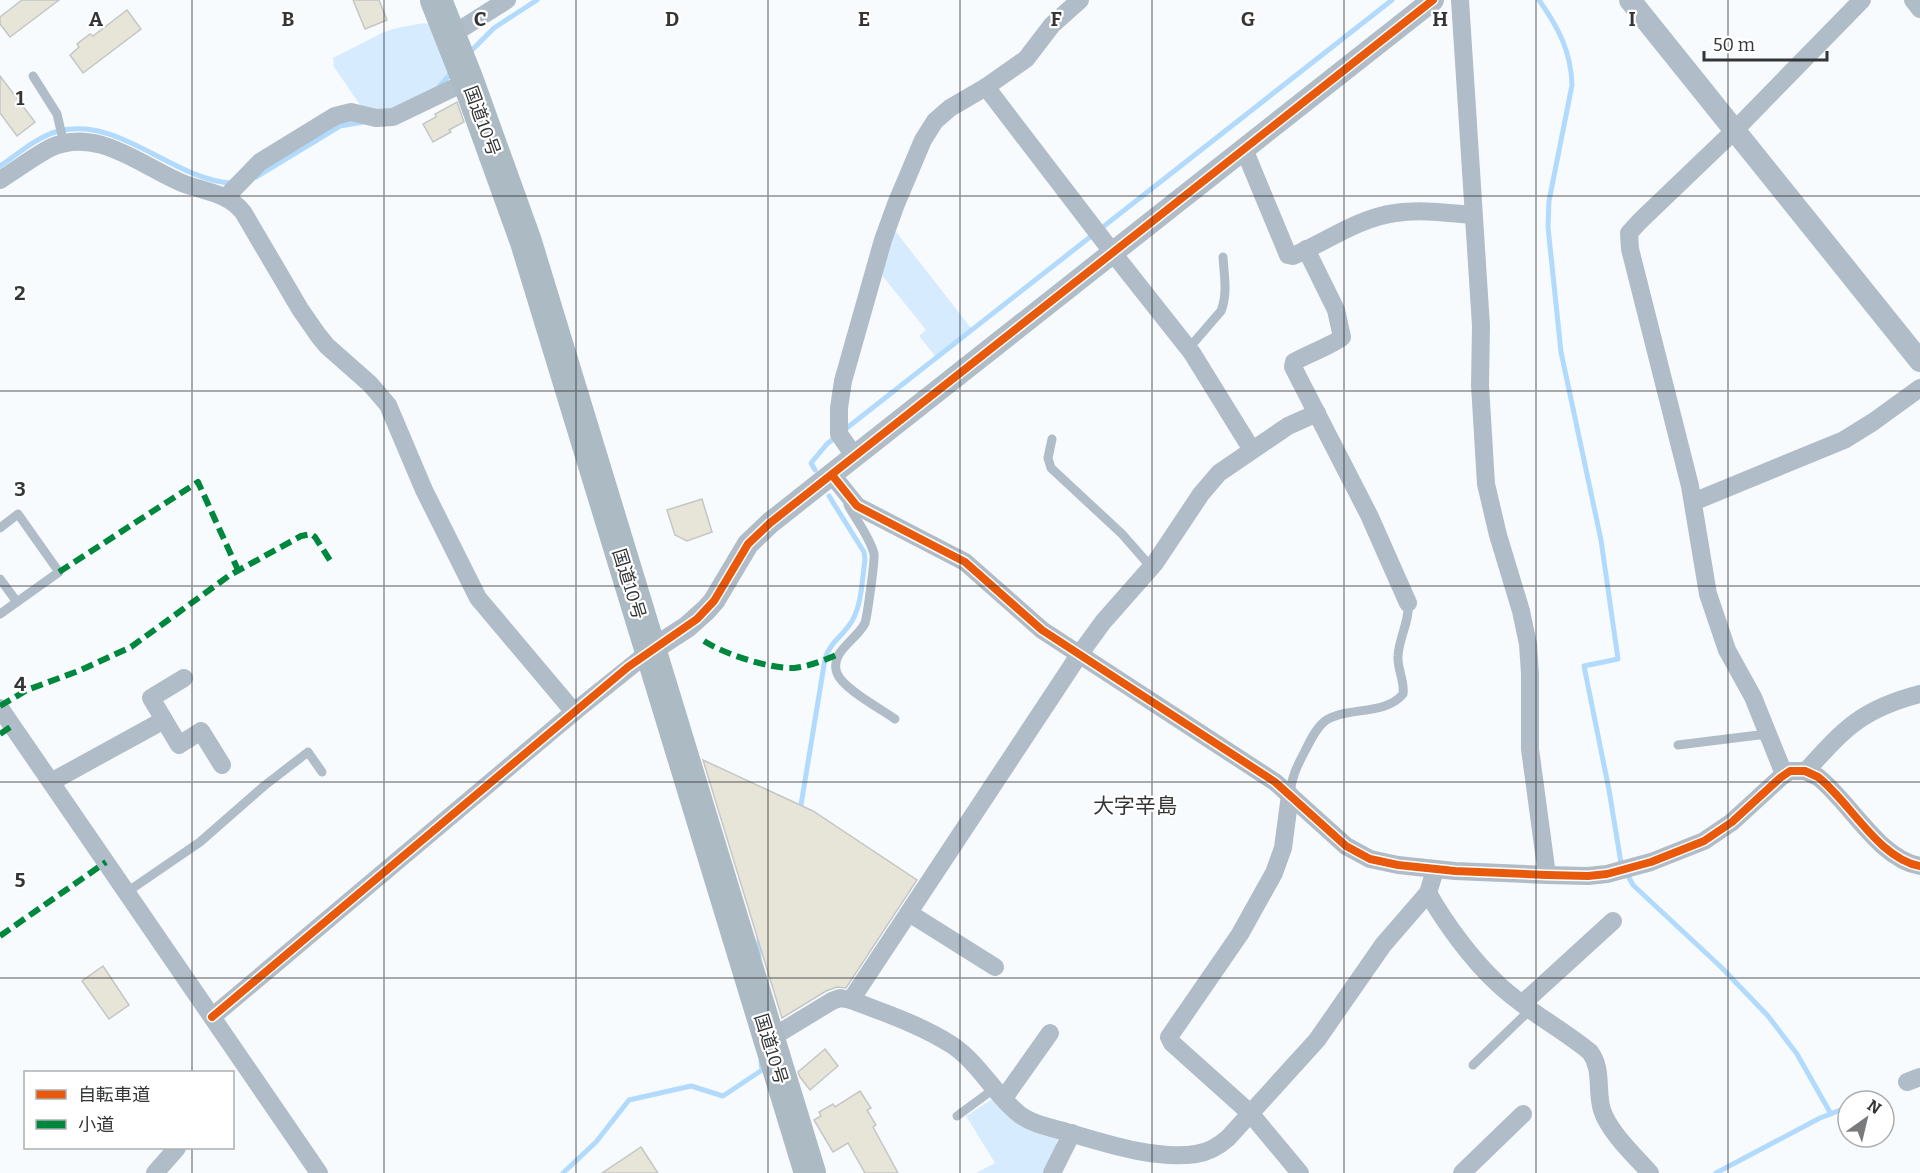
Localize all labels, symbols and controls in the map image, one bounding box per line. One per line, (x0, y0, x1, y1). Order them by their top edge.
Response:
text: A (89, 7, 104, 31)
text: B (282, 7, 295, 31)
text: C (474, 7, 486, 31)
text: D (665, 7, 679, 31)
text: E (858, 7, 870, 31)
text: F (1050, 7, 1062, 31)
text: G (1241, 7, 1255, 31)
text: H (1432, 7, 1448, 31)
text: I (1628, 7, 1636, 31)
scale bar (1704, 24, 1827, 62)
text: 50 m (1713, 34, 1755, 56)
street label: 国道10号 (459, 83, 505, 159)
text: 1 (16, 86, 25, 110)
text: 2 (14, 281, 26, 305)
text: 3 (14, 477, 26, 501)
street label: 国道10号 (608, 546, 650, 622)
text: 4 (14, 672, 26, 696)
district label: 大字辛島 (1093, 793, 1177, 819)
text: 5 (15, 868, 26, 892)
street label: 国道10号 (750, 1011, 792, 1087)
legend (24, 1071, 234, 1149)
text: 自転車道 (78, 1084, 150, 1106)
north arrow (1836, 1089, 1896, 1149)
text: N (1864, 1096, 1885, 1118)
text: 小道 (78, 1114, 114, 1136)

